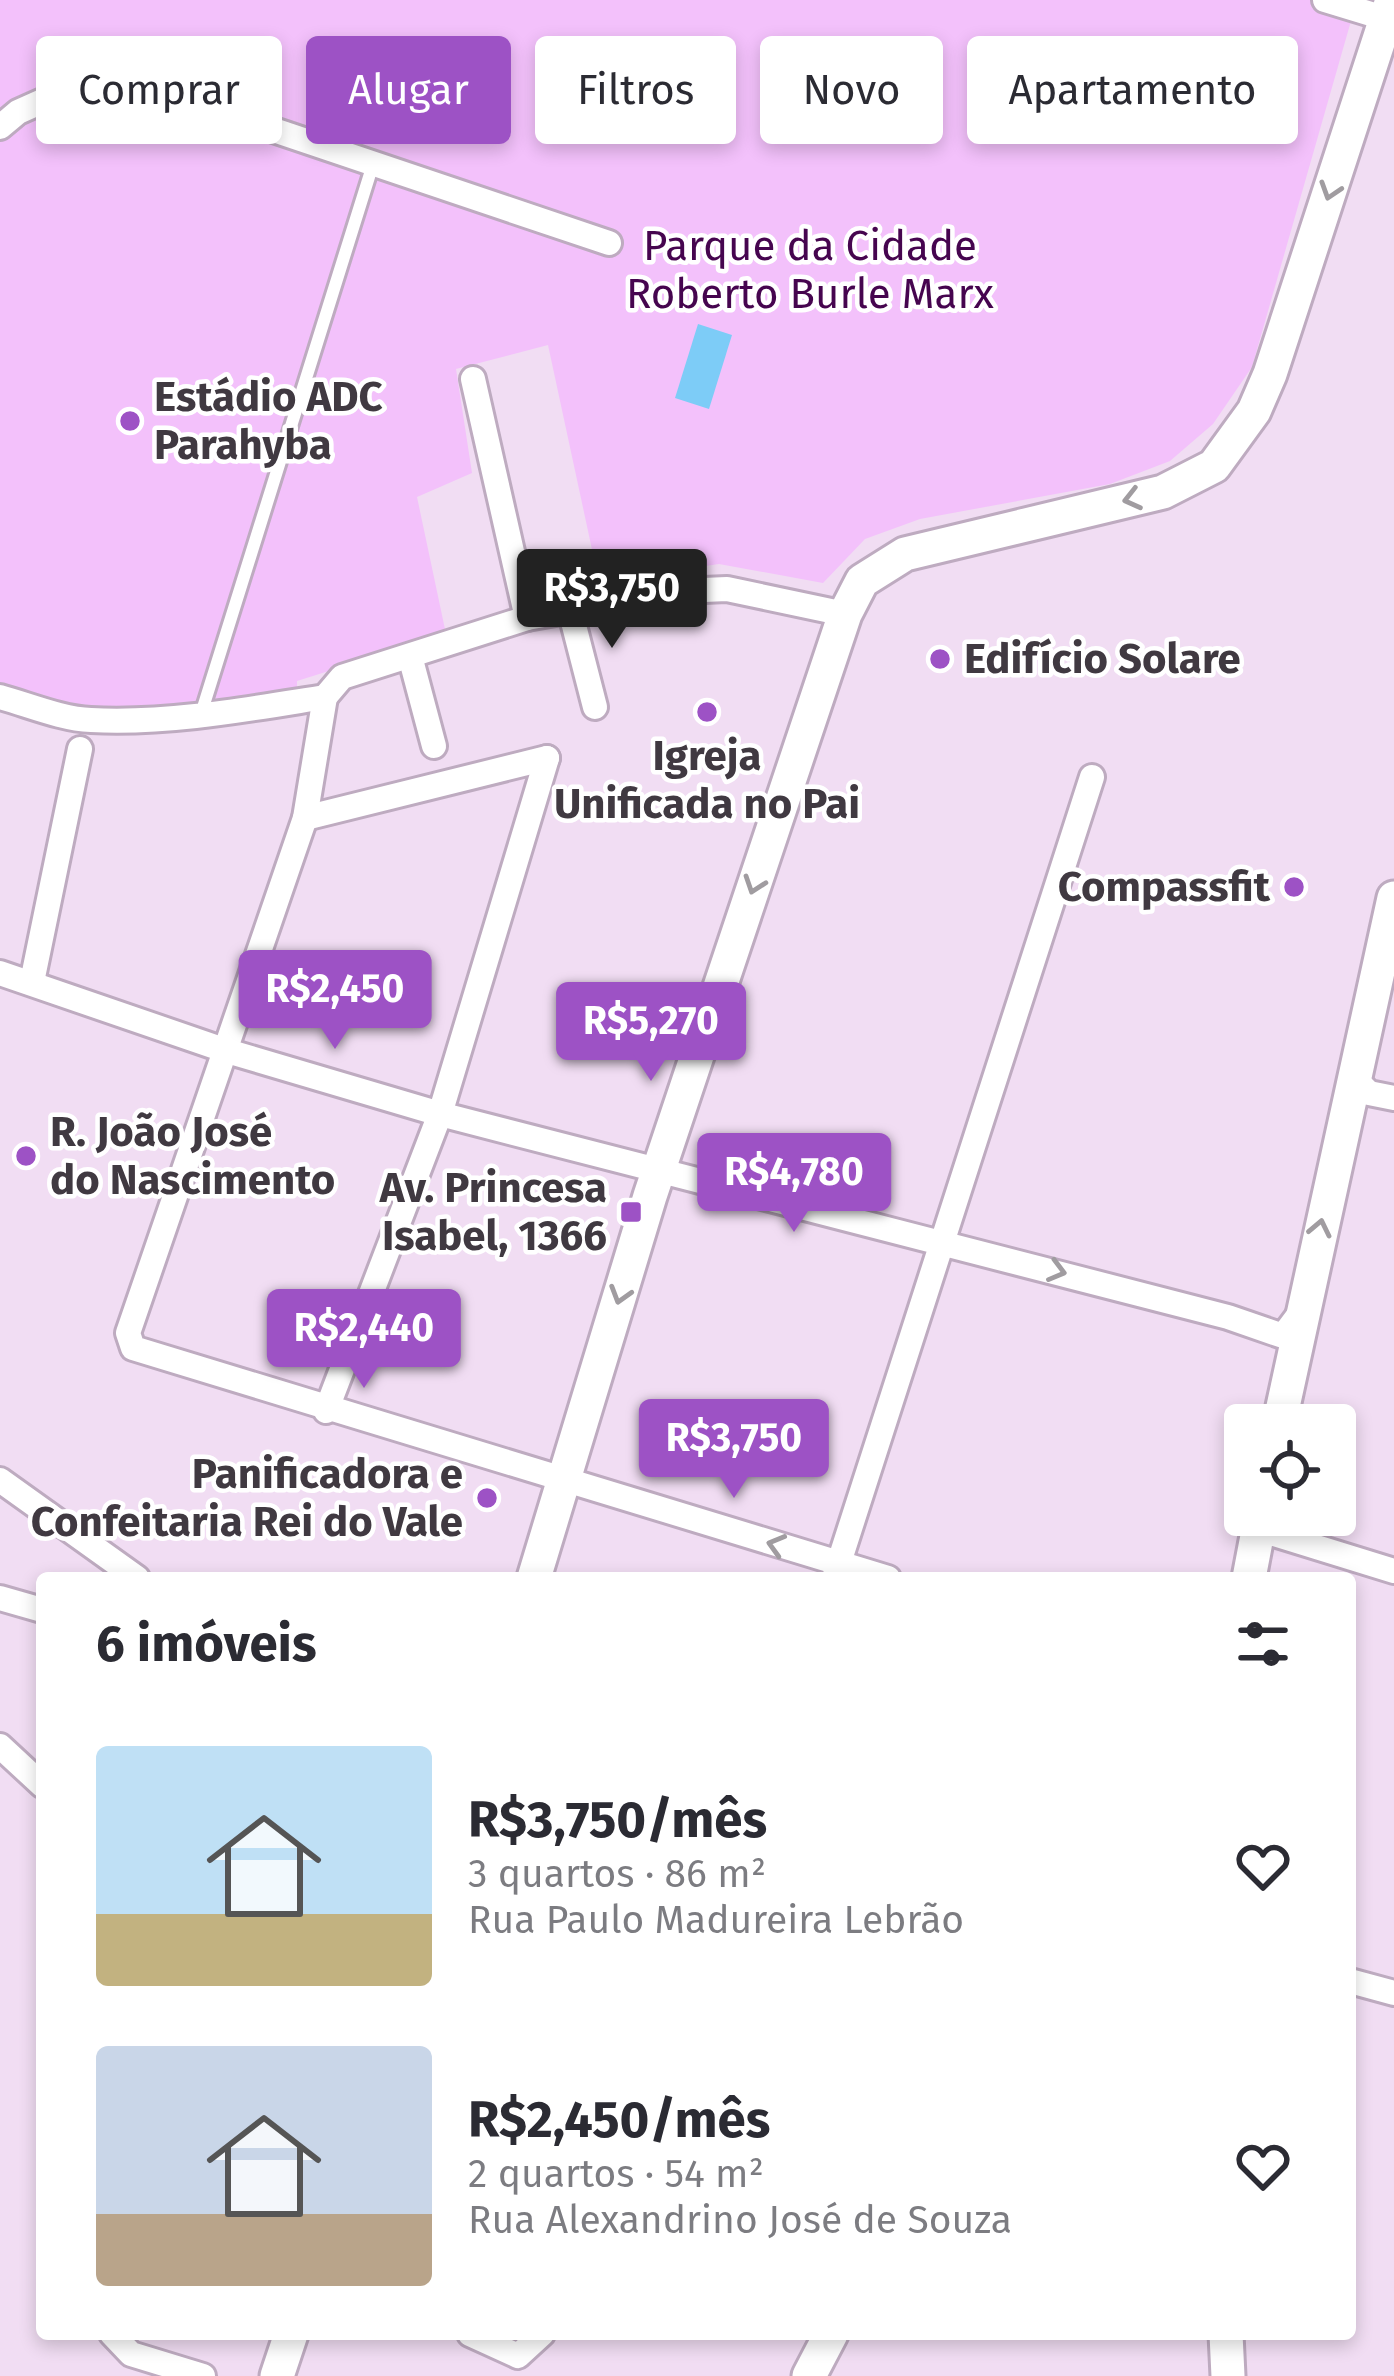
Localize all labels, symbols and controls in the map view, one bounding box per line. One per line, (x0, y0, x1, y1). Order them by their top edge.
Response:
chip: Comprar (36, 36, 282, 144)
chip: Alugar (306, 36, 511, 144)
chip: Filtros (535, 36, 736, 144)
chip: Novo (760, 36, 943, 144)
chip: Apartamento (967, 36, 1298, 144)
one-way arrow (1319, 180, 1344, 201)
park label: Parque da Cidade Roberto Burle Marx (626, 221, 995, 319)
place label: Estádio ADC Parahyba (154, 372, 383, 470)
marker: Estádio ADC Parahyba (117, 408, 143, 434)
one-way arrow (1122, 485, 1142, 510)
pin: R$3,750 (501, 549, 723, 651)
text: R$3,750 (544, 565, 680, 611)
place label: Edifício Solare (964, 634, 1241, 684)
marker: Edifício Solare (927, 646, 953, 672)
marker: Igreja Unificada no Pai (694, 699, 720, 725)
place label: Igreja Unificada no Pai (554, 731, 860, 829)
place label: Compassfit (1058, 862, 1271, 912)
one-way arrow (744, 873, 768, 894)
marker: Compassfit (1281, 874, 1307, 900)
pin: R$2,450 (224, 950, 446, 1052)
text: R$2,450 (266, 966, 404, 1012)
pin: R$5,270 (540, 982, 762, 1084)
text: R$5,270 (583, 998, 719, 1044)
place label: R. João José do Nascimento (50, 1107, 335, 1205)
pin: R$4,780 (683, 1133, 905, 1235)
marker: R. João José do Nascimento (13, 1143, 39, 1169)
text: R$4,780 (724, 1149, 864, 1195)
place label: Av. Princesa Isabel, 1366 (379, 1163, 607, 1261)
marker: Av. Princesa Isabel, 1366 (618, 1199, 644, 1225)
one-way arrow (1306, 1219, 1332, 1239)
one-way arrow (1047, 1256, 1067, 1281)
one-way arrow (609, 1284, 634, 1305)
pin: R$2,440 (253, 1289, 475, 1391)
text: R$2,440 (294, 1305, 434, 1351)
pin: R$3,750 (623, 1399, 845, 1501)
map controls (1224, 1404, 1356, 1536)
button: locate (1224, 1404, 1356, 1536)
text: R$3,750 (666, 1415, 802, 1461)
place label: Panificadora e Confeitaria Rei do Vale (31, 1449, 463, 1547)
marker: Panificadora e Confeitaria Rei do Vale (474, 1485, 500, 1511)
one-way arrow (766, 1534, 787, 1559)
icon: filters (1230, 1611, 1296, 1677)
text: 6 imóveis (96, 1613, 317, 1675)
text: R$3,750/mês (468, 1789, 767, 1851)
icon: home (192, 1794, 336, 1938)
icon: heart (1230, 1833, 1296, 1899)
text: 3 quartos · 86 m² (468, 1851, 766, 1897)
text: Rua Paulo Madureira Lebrão (468, 1897, 964, 1943)
text: R$2,450/mês (468, 2089, 770, 2151)
icon: home (192, 2094, 336, 2238)
icon: heart (1230, 2133, 1296, 2199)
text: 2 quartos · 54 m² (468, 2151, 764, 2197)
text: Rua Alexandrino José de Souza (468, 2197, 1012, 2243)

